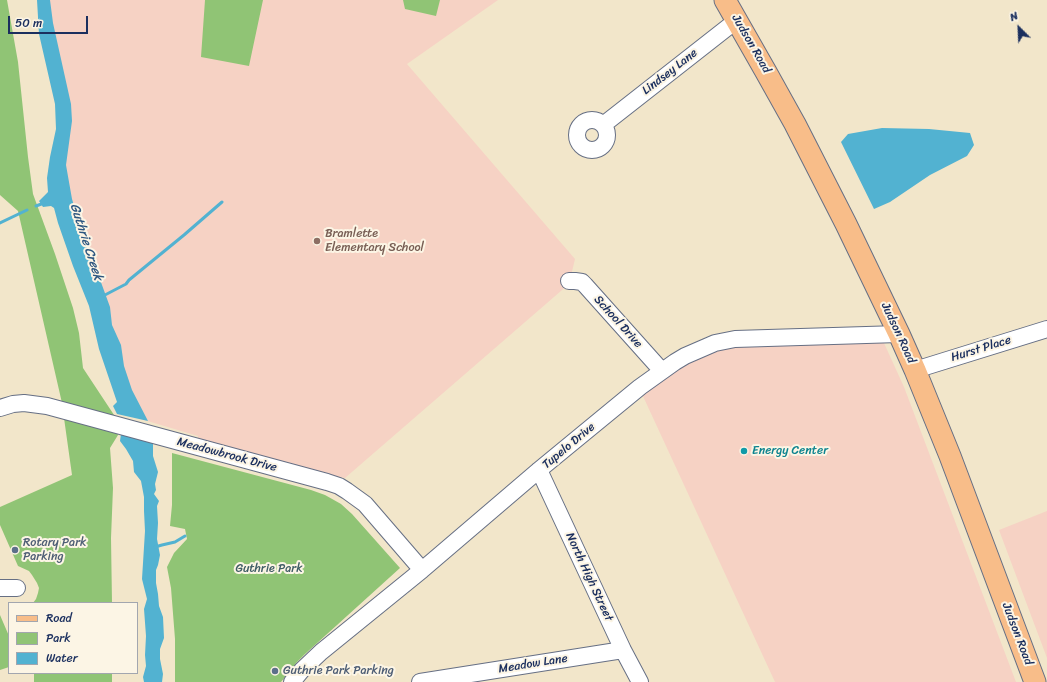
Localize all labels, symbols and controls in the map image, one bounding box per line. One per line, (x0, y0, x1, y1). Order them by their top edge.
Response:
text: N (1007, 6, 1021, 27)
scale bar (10, 8, 90, 34)
north arrow (999, 8, 1039, 48)
text: 50 m (15, 12, 42, 34)
street label: Judson Road (728, 12, 774, 76)
street label: Lindsey Lane (639, 46, 701, 98)
water label: Guthrie Creek (66, 202, 106, 282)
place label: Bramlette Elementary School (325, 227, 424, 255)
marker: Bramlette Elementary School (312, 236, 322, 246)
street label: School Drive (591, 293, 645, 351)
street label: Judson Road (878, 300, 918, 366)
street label: Hurst Place (949, 333, 1013, 365)
street label: Tupelo Drive (540, 420, 598, 472)
street label: Meadowbrook Drive (176, 435, 278, 475)
place label: Energy Center (752, 444, 828, 458)
marker: Energy Center (739, 446, 749, 456)
street label: North High Street (562, 530, 616, 624)
place label: Rotary Park Parking (23, 536, 86, 564)
marker: Rotary Park Parking (10, 545, 20, 555)
park label: Guthrie Park (235, 562, 303, 576)
street label: Judson Road (999, 601, 1035, 667)
legend (8, 602, 138, 674)
text: Road (46, 607, 72, 629)
text: Park (46, 627, 71, 649)
text: Water (46, 647, 78, 669)
street label: Meadow Lane (497, 651, 569, 677)
place label: Guthrie Park Parking (283, 664, 394, 678)
marker: Guthrie Park Parking (270, 666, 280, 676)

